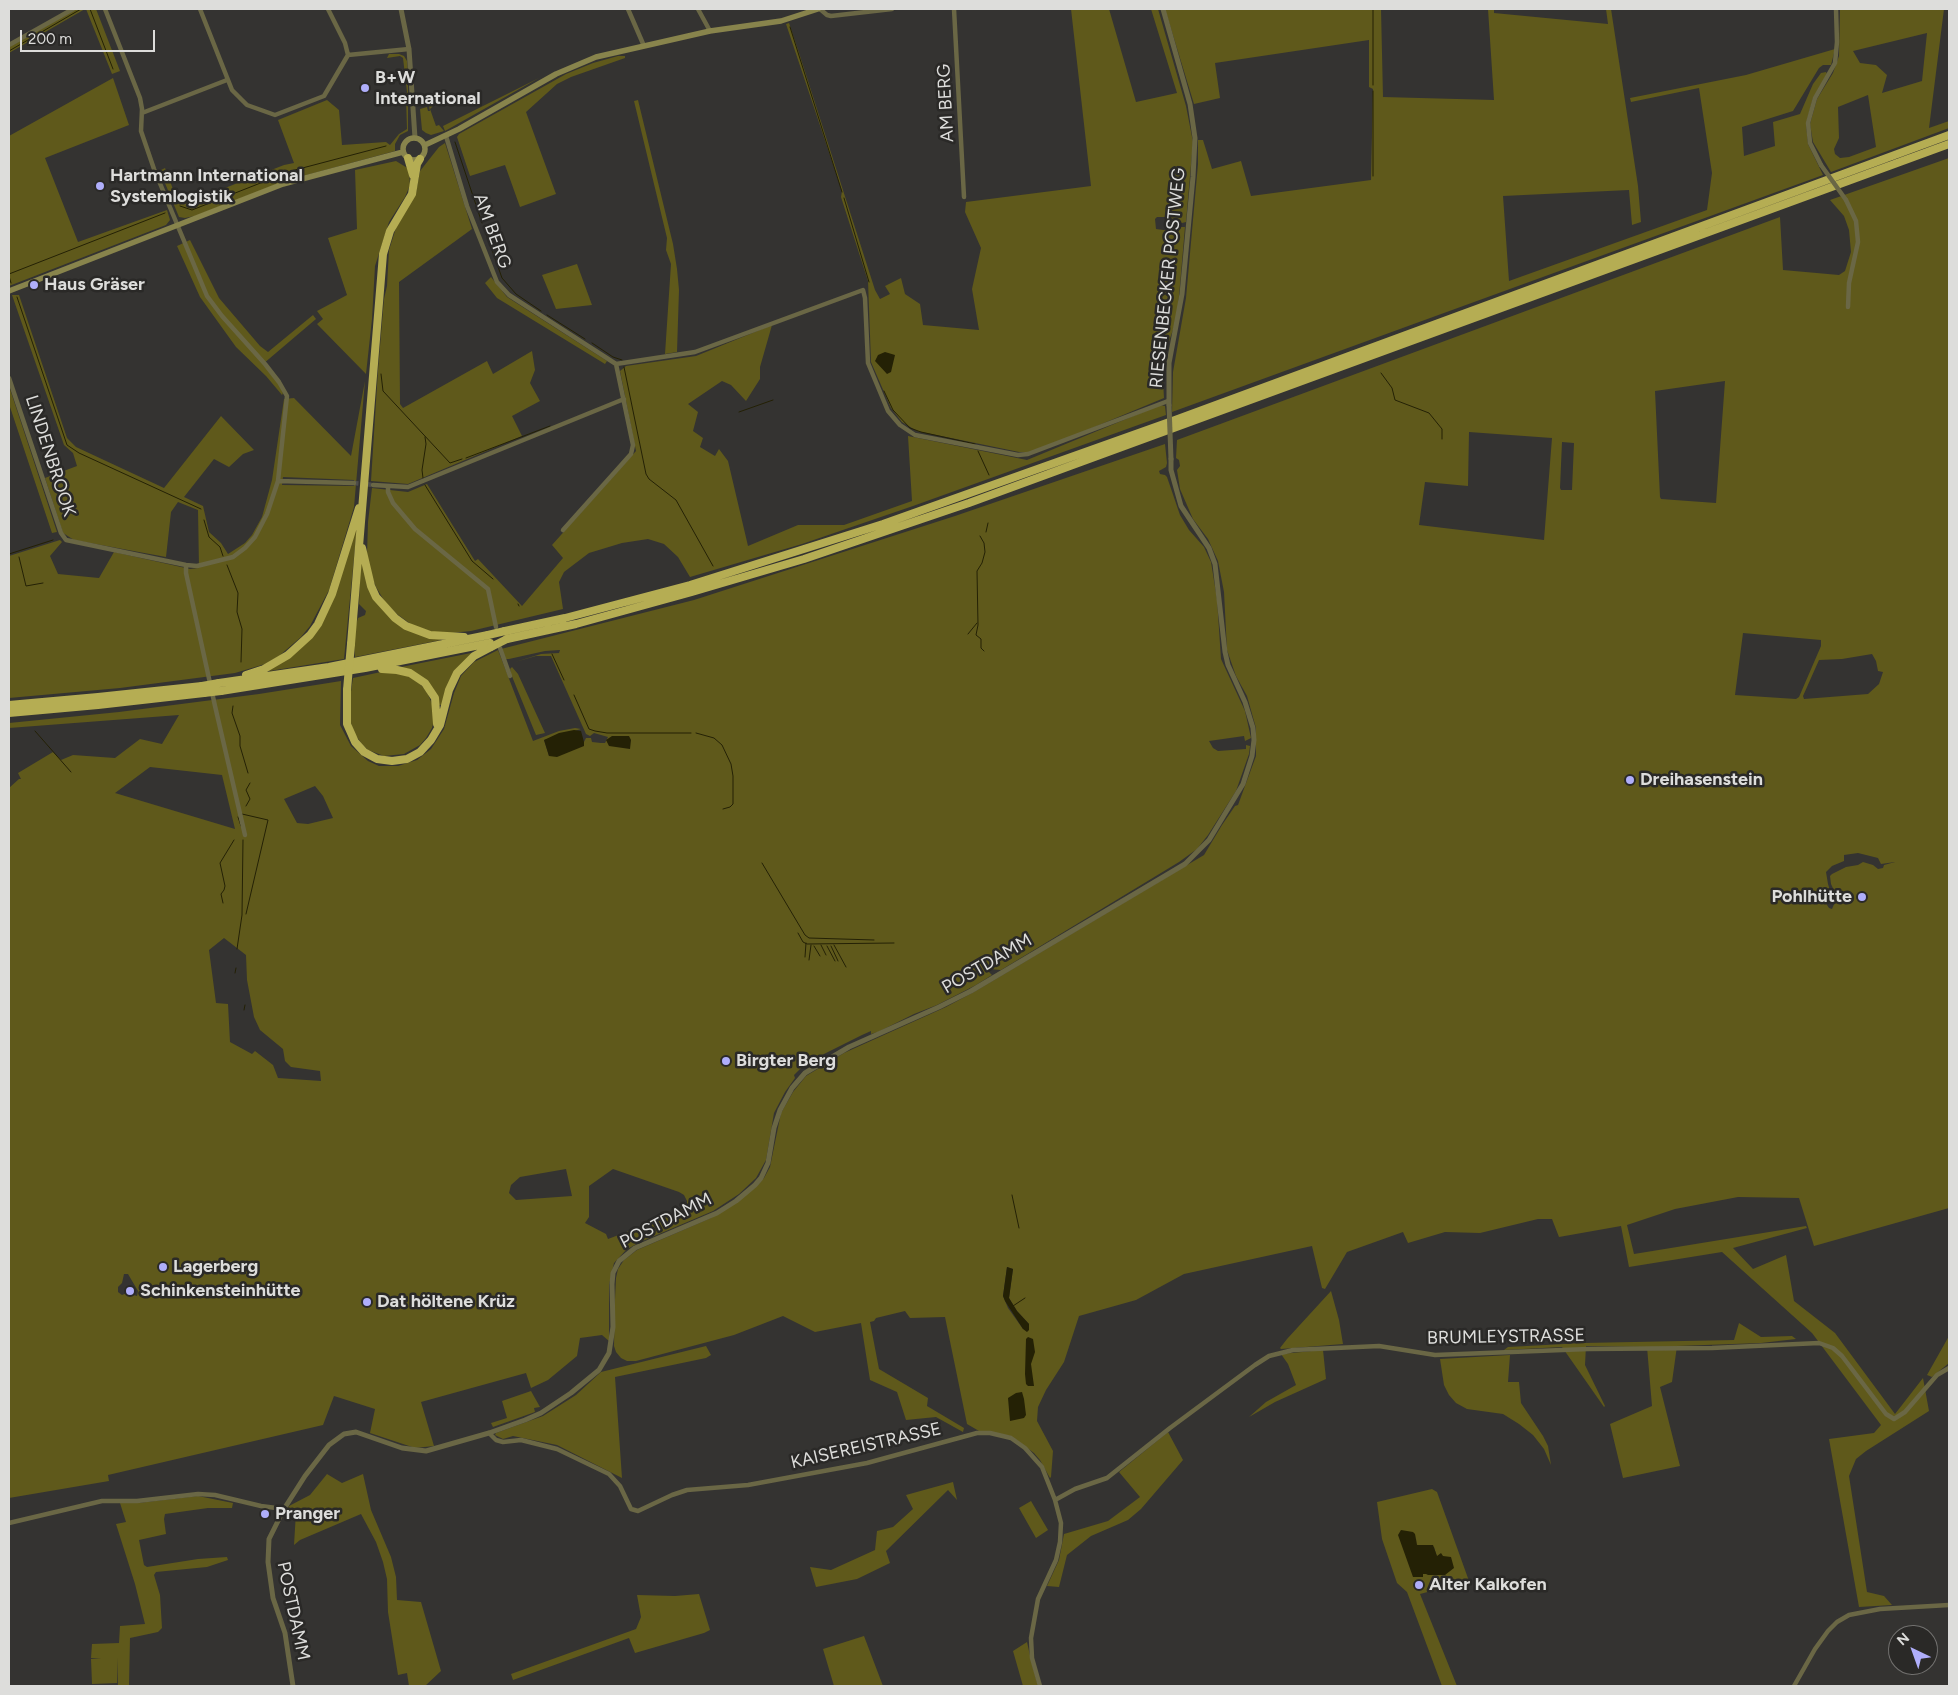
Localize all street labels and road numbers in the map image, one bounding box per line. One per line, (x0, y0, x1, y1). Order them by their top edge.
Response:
street label: AM BERG (933, 63, 959, 143)
street label: RIESENBECKER POSTWEG (1146, 167, 1190, 389)
street label: AM BERG (468, 190, 516, 272)
street label: LINDENBROOK (20, 393, 80, 519)
street label: POSTDAMM (938, 930, 1036, 998)
street label: POSTDAMM (616, 1189, 716, 1253)
street label: BRUMLEYSTRASSE (1427, 1325, 1585, 1349)
street label: KAISEREISTRASSE (789, 1418, 943, 1474)
street label: POSTDAMM (272, 1560, 314, 1662)

